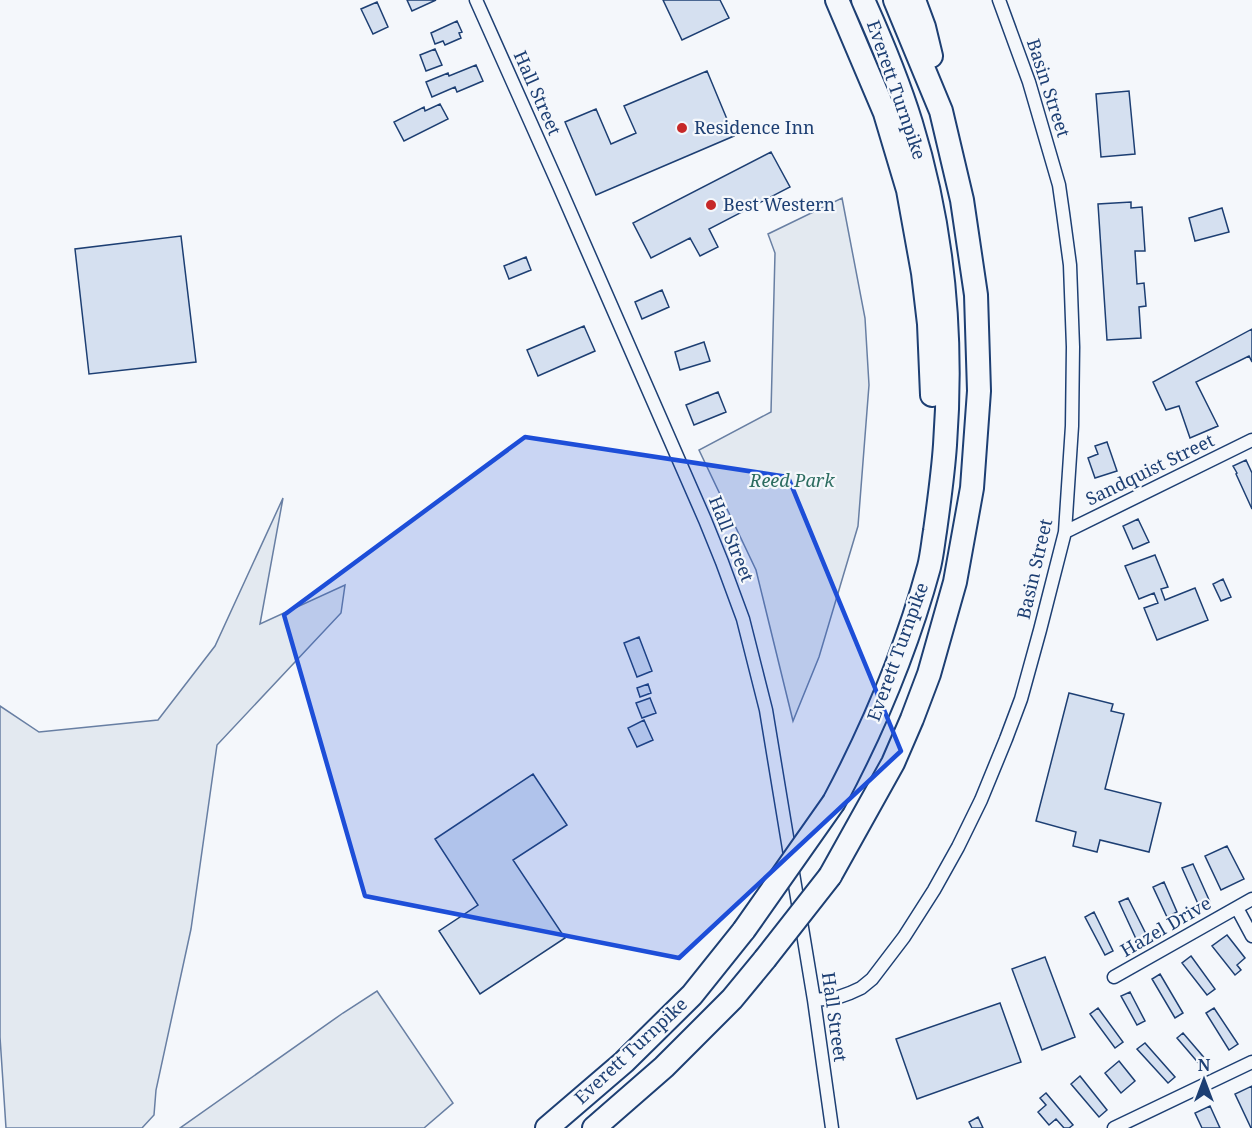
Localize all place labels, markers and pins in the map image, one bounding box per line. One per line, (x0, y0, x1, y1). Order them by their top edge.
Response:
place label: Residence Inn (694, 115, 815, 139)
marker: Residence Inn (675, 121, 689, 135)
place label: Best Western (723, 192, 835, 216)
marker: Best Western (704, 198, 718, 212)

